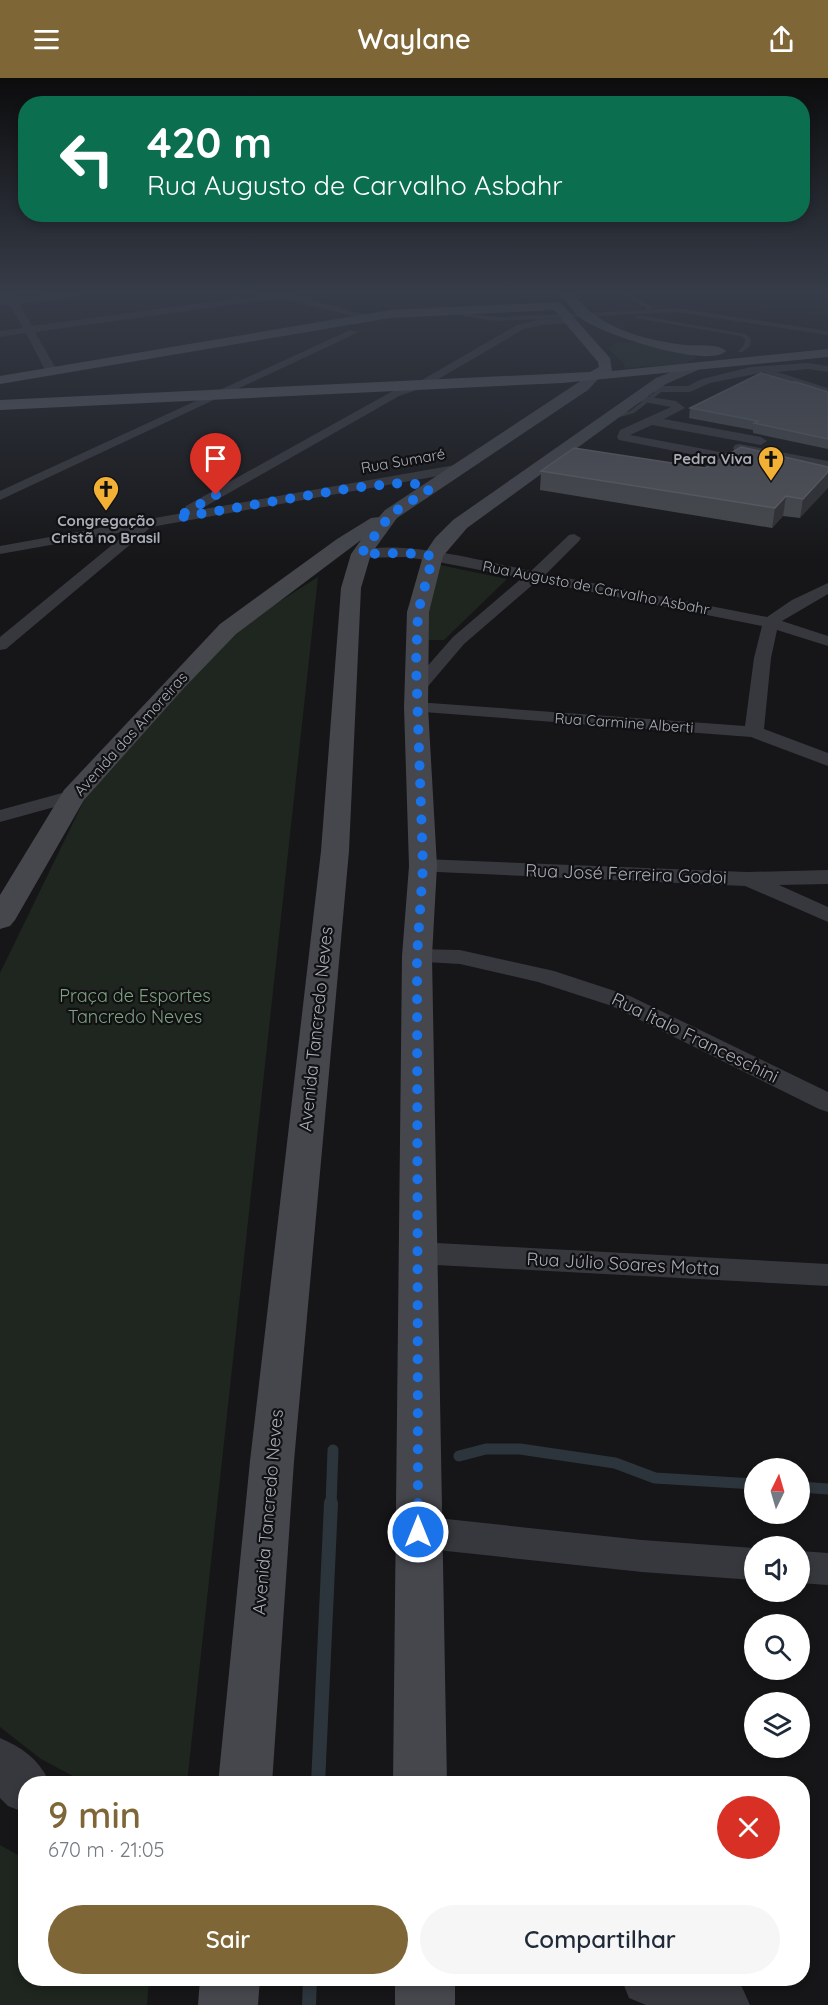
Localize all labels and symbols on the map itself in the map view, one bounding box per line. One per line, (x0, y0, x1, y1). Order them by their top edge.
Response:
pin (190, 433, 241, 495)
street label: Rua Sumaré (359, 444, 447, 477)
church icon: Pedra Viva (756, 444, 786, 482)
place label: Pedra Viva (673, 449, 752, 468)
church icon: Congregação Cristã no Brasil (91, 474, 121, 512)
place label: Congregação Cristã no Brasil (51, 511, 161, 547)
street label: Rua Augusto de Carvalho Asbahr (481, 556, 711, 619)
street label: Avenida das Amoreiras (70, 668, 191, 800)
street label: Rua Carmine Alberti (554, 708, 694, 737)
street label: Rua José Ferreira Godoi (525, 858, 727, 889)
street label: Avenida Tancredo Neves (293, 925, 338, 1133)
park label: Praça de Esportes Tancredo Neves (59, 984, 211, 1028)
street label: Rua Ítalo Franceschini (608, 987, 782, 1088)
street label: Rua Júlio Soares Motta (526, 1247, 720, 1280)
street label: Avenida Tancredo Neves (247, 1408, 288, 1616)
north arrow (744, 1458, 810, 1524)
position arrow (386, 1500, 450, 1564)

